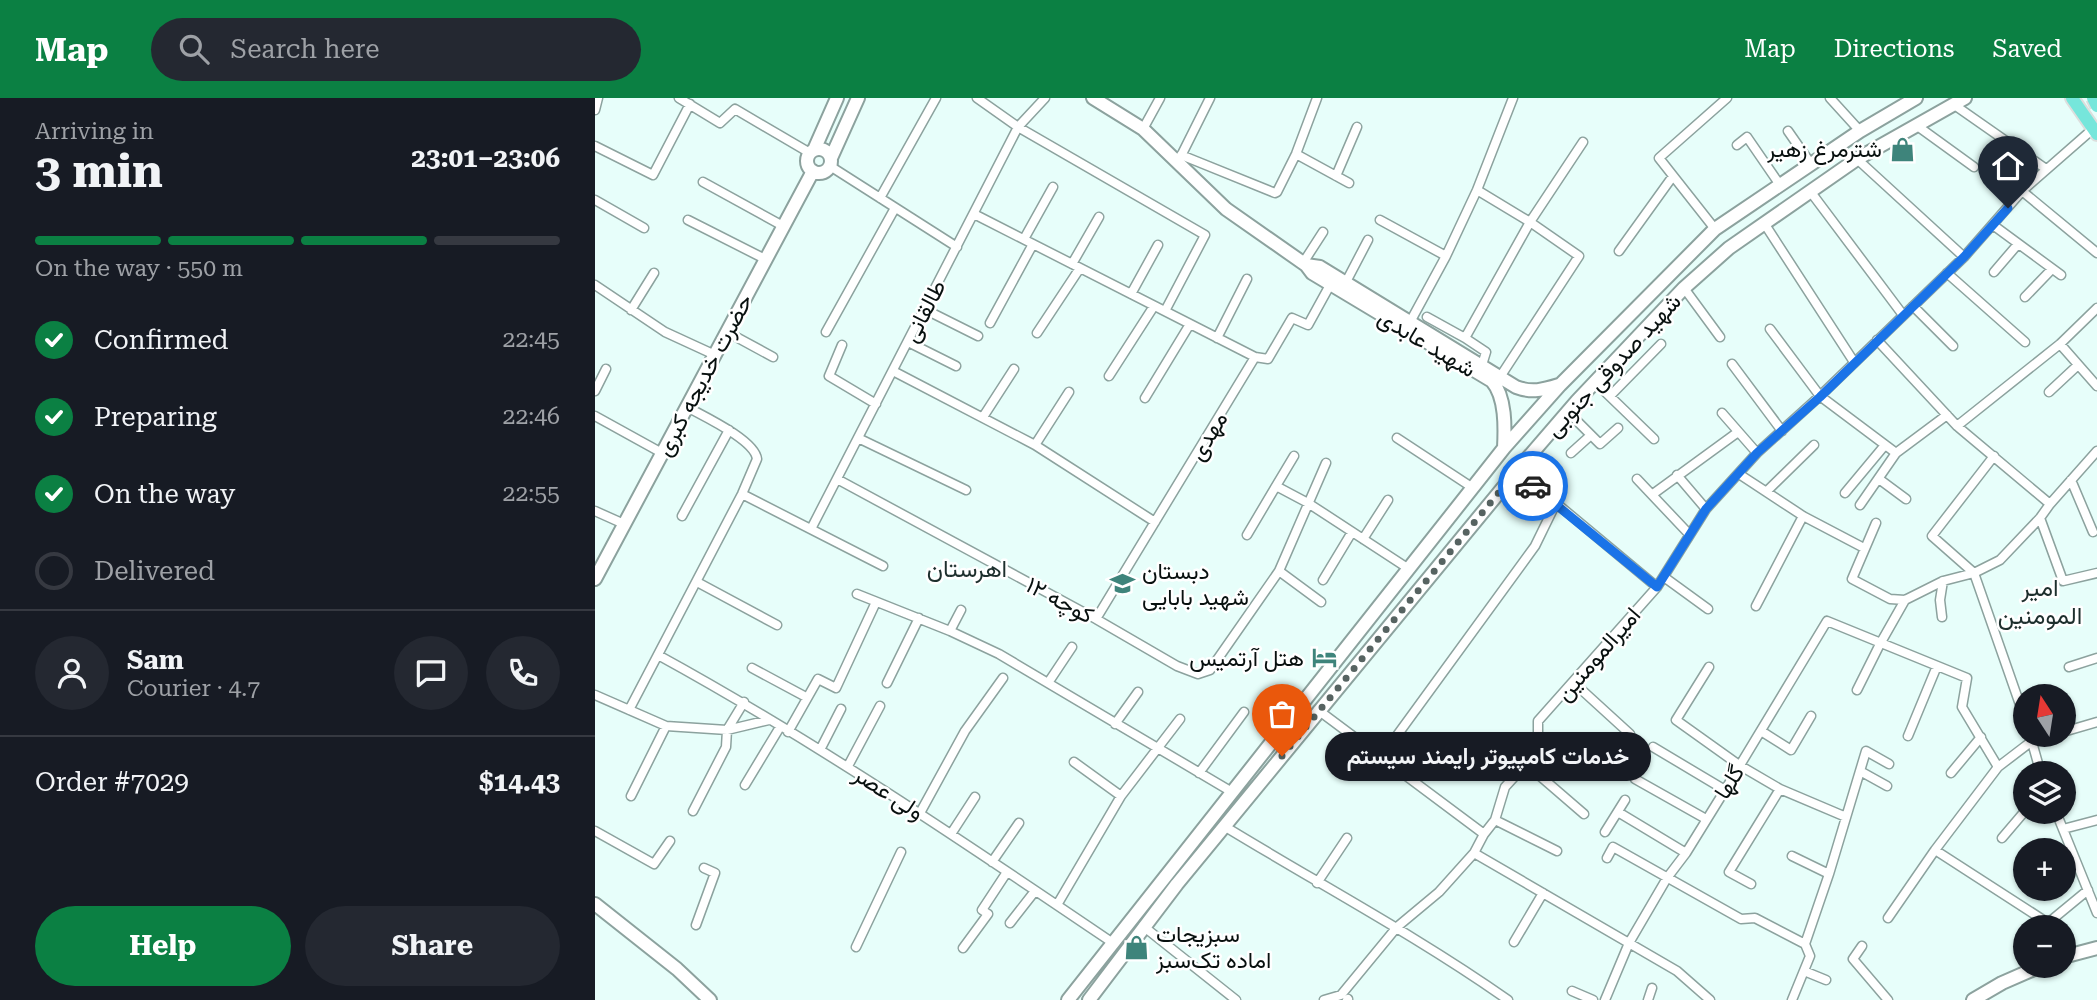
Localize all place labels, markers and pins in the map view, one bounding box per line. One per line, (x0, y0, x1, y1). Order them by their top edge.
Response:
shop icon: شترمرغ زهیر (1888, 135, 1916, 163)
place label: شترمرغ زهیر (1766, 136, 1882, 165)
pin (1978, 136, 2038, 208)
place label: دبستان شهید بابایی (1142, 558, 1249, 612)
school or university icon: دبستان شهید بابایی (1108, 570, 1136, 598)
hotel icon: هتل آرتمیس (1310, 644, 1338, 672)
place label: هتل آرتمیس (1189, 645, 1304, 673)
pin (1252, 684, 1312, 756)
callout: خدمات کامپیوتر رایمند سیستم (1324, 732, 1649, 780)
place label: سبزیجات اماده تک‌سبز (1155, 921, 1271, 975)
shop icon: سبزیجات اماده تک‌سبز (1122, 933, 1150, 961)

